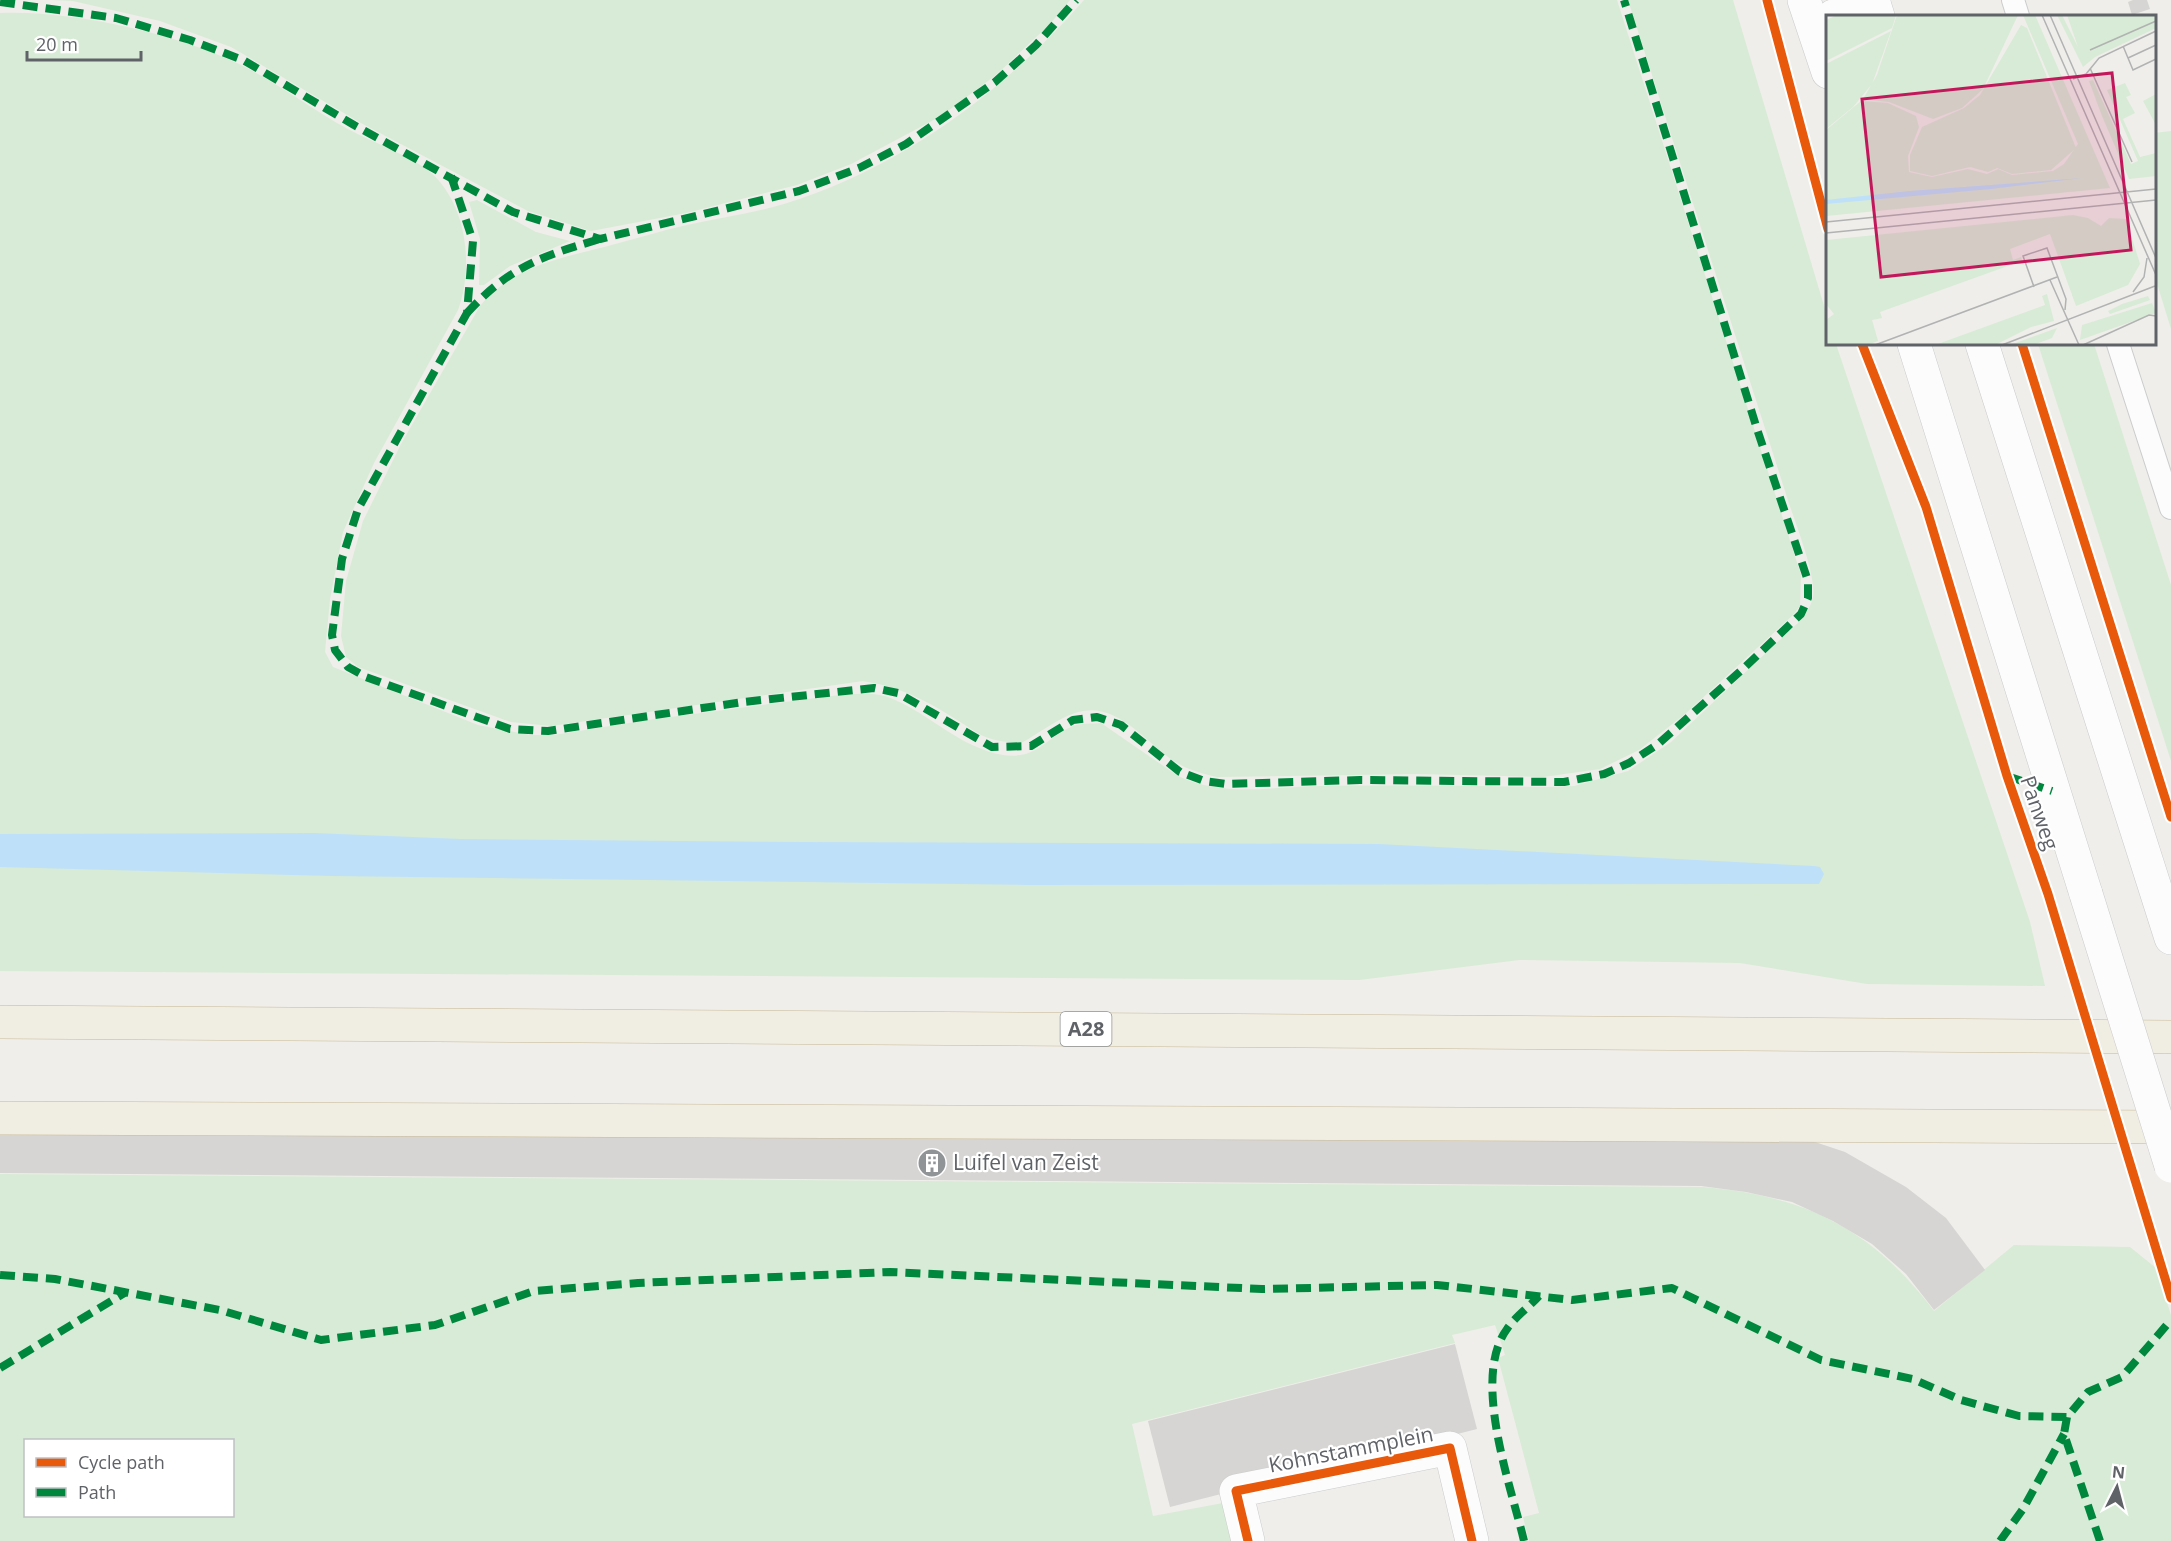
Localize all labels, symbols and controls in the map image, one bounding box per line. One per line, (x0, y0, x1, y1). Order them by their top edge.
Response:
inset map (1826, 15, 2156, 345)
scale bar (27, 24, 141, 62)
text: 20 m (36, 32, 78, 56)
street label: Panweg (2014, 772, 2066, 853)
road number: A28 (1060, 1012, 1112, 1046)
building icon: Luifel van Zeist (916, 1147, 948, 1179)
place label: Luifel van Zeist (953, 1148, 1099, 1176)
street label: Kohnstammplein (1266, 1419, 1436, 1479)
legend (24, 1439, 234, 1517)
text: Cycle path (78, 1450, 165, 1474)
north arrow (2087, 1457, 2147, 1517)
text: N (2111, 1460, 2126, 1484)
text: Path (78, 1480, 116, 1504)

